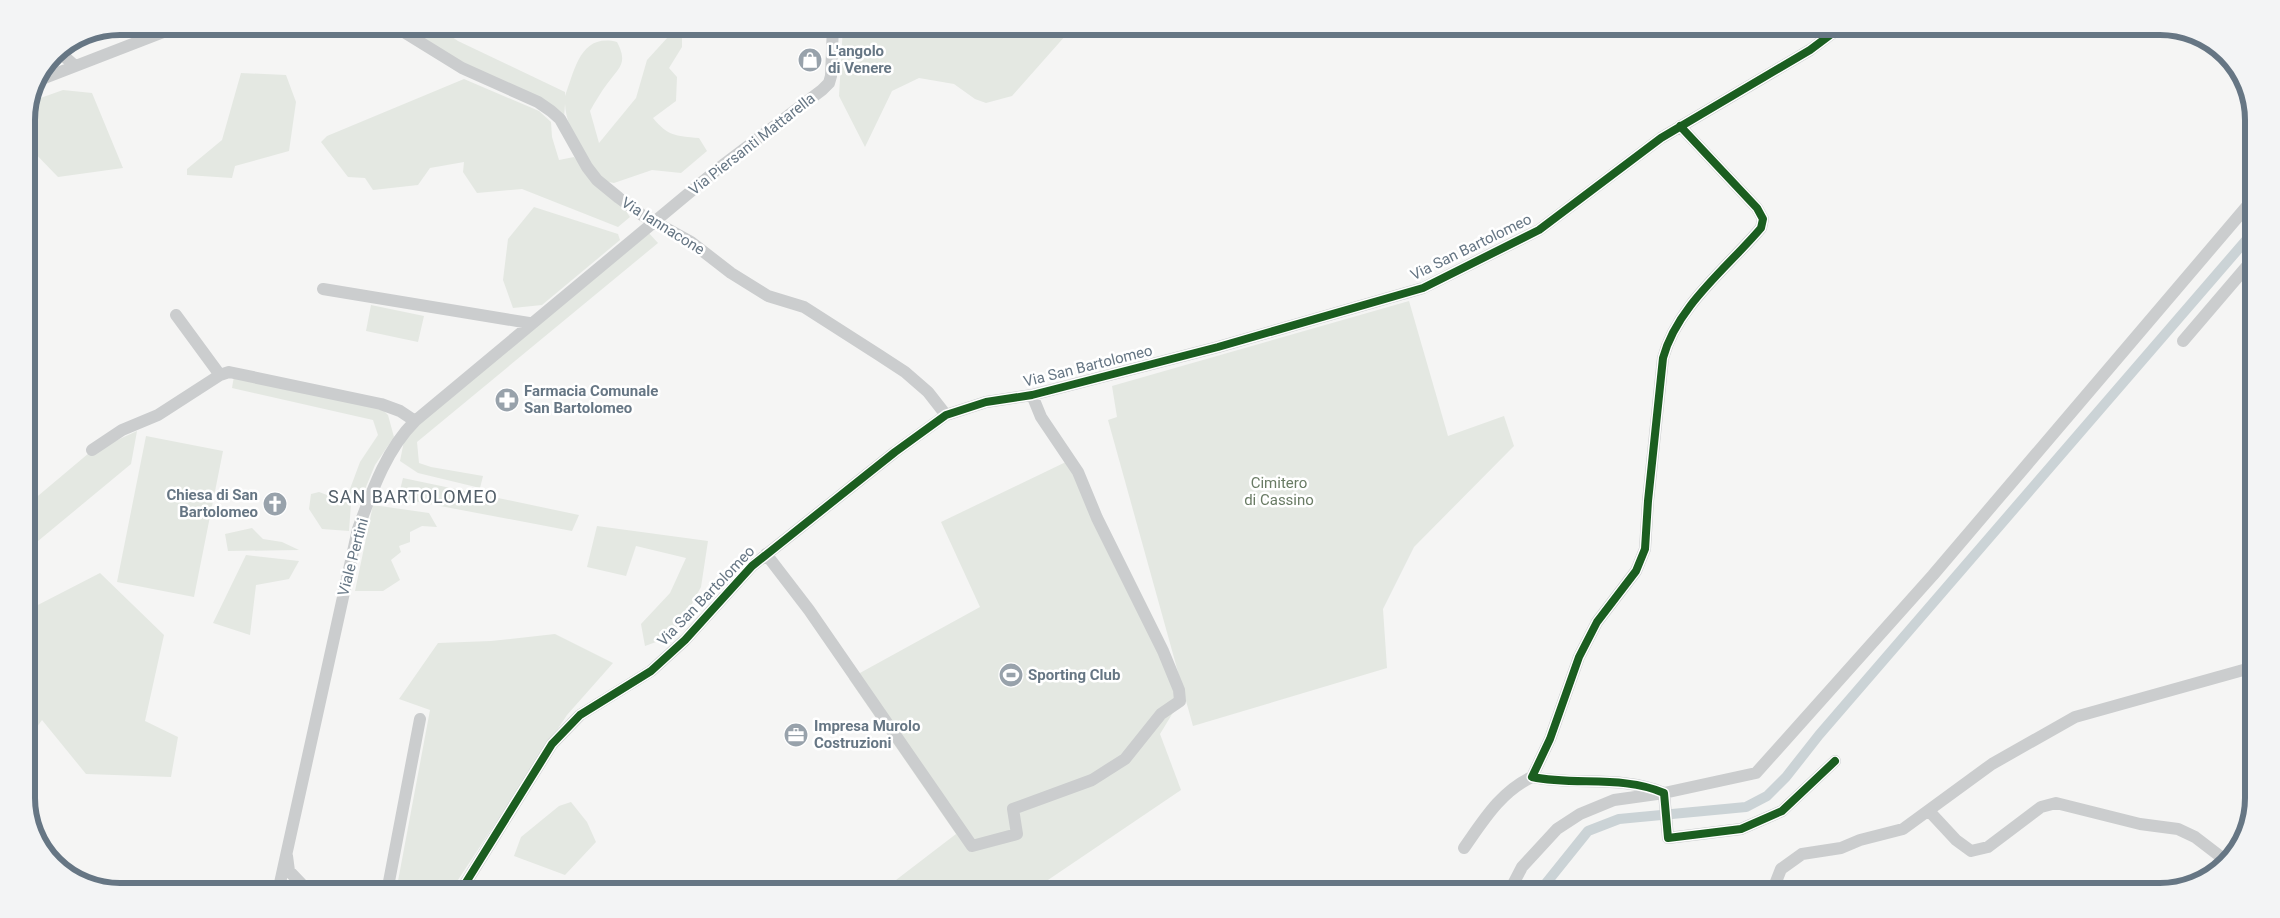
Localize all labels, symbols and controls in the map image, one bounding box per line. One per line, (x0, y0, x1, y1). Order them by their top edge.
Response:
place label: L'angolo di Venere (828, 42, 892, 77)
shop icon: L'angolo di Venere (797, 47, 823, 73)
street label: Via Piersanti Mattarella (685, 89, 819, 199)
street label: Via Iannacone (618, 193, 708, 259)
street label: Via San Bartolomeo (1408, 210, 1534, 284)
street label: Via San Bartolomeo (1022, 341, 1154, 391)
place label: Farmacia Comunale San Bartolomeo (524, 382, 658, 417)
pharmacy icon: Farmacia Comunale San Bartolomeo (494, 387, 520, 413)
park label: Cimitero di Cassino (1244, 474, 1314, 509)
place label: Chiesa di San Bartolomeo (166, 486, 258, 521)
district label: SAN BARTOLOMEO (328, 486, 498, 507)
church icon: Chiesa di San Bartolomeo (262, 491, 288, 517)
street label: Viale Pertini (334, 516, 372, 598)
street label: Via San Bartolomeo (654, 542, 758, 650)
sports icon: Sporting Club (998, 662, 1024, 688)
place label: Sporting Club (1028, 666, 1120, 684)
place label: Impresa Murolo Costruzioni (814, 717, 920, 752)
office icon: Impresa Murolo Costruzioni (783, 722, 809, 748)

